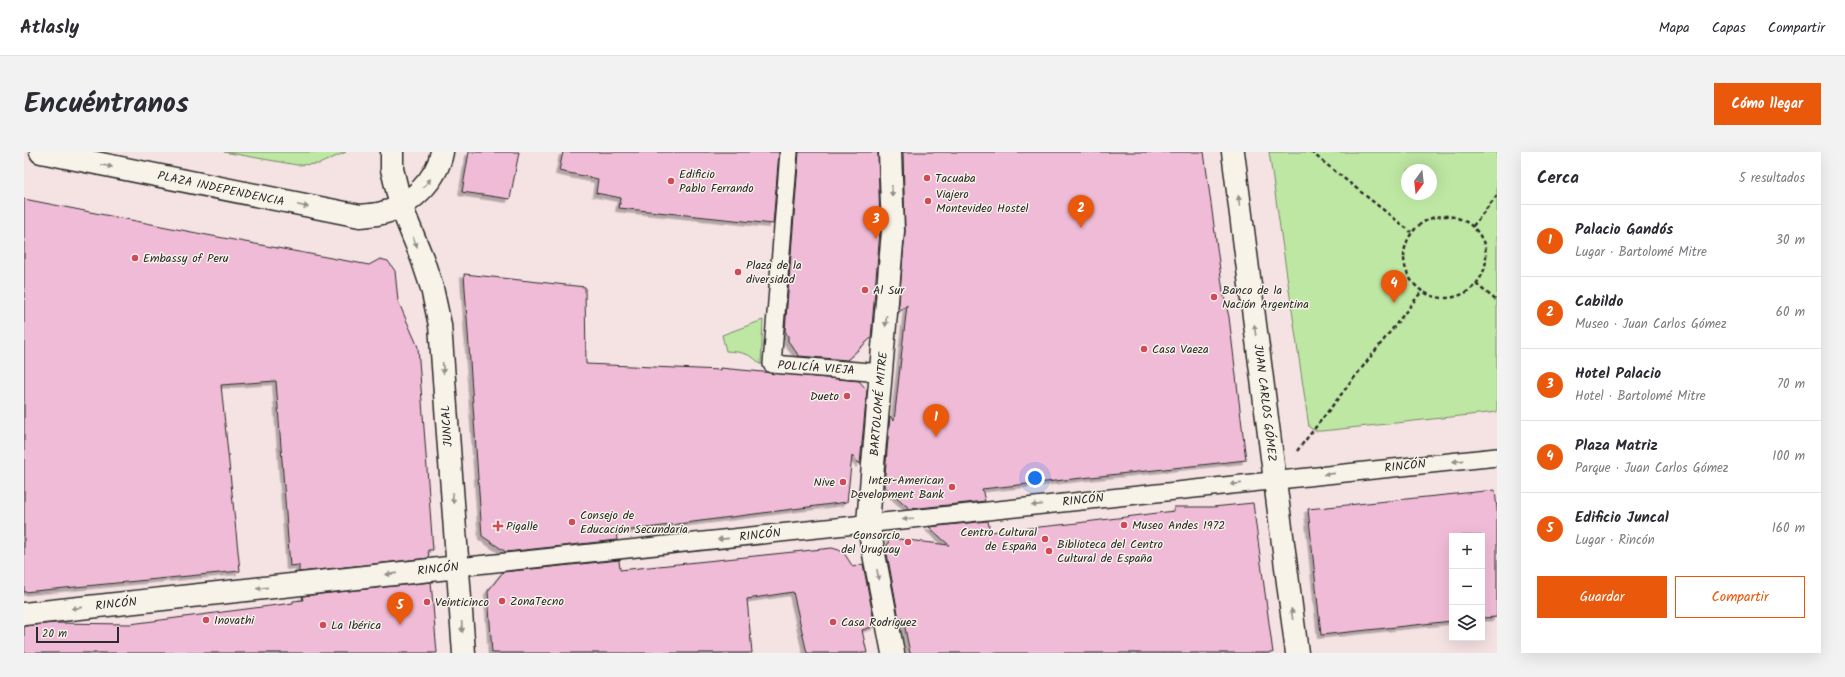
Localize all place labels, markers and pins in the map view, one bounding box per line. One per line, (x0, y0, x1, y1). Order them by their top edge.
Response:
place label: Edificio Pablo Ferrando (679, 165, 754, 198)
place label: Tacuaba (935, 169, 976, 188)
marker: Tacuaba (922, 173, 932, 183)
marker: Edificio Pablo Ferrando (666, 176, 676, 186)
place label: Viajero Montevideo Hostel (936, 185, 1029, 218)
pin: 2 (1068, 195, 1094, 228)
marker: Viajero Montevideo Hostel (923, 196, 933, 206)
pin: 3 (863, 206, 889, 239)
place label: Embassy of Peru (143, 249, 229, 268)
marker: Embassy of Peru (130, 253, 140, 263)
place label: Plaza de la diversidad (746, 256, 802, 289)
marker: Plaza de la diversidad (733, 267, 743, 277)
pin: 4 (1381, 270, 1407, 303)
place label: Al Sur (873, 281, 905, 300)
place label: Banco de la Nación Argentina (1222, 281, 1309, 314)
marker: Al Sur (860, 285, 870, 295)
marker: Banco de la Nación Argentina (1209, 292, 1219, 302)
place label: Casa Vaeza (1152, 340, 1209, 359)
marker: Casa Vaeza (1139, 344, 1149, 354)
place label: Dueto (810, 387, 839, 406)
marker: Dueto (842, 391, 852, 401)
pin: 1 (923, 404, 949, 437)
place label: Inter-American Development Bank (850, 471, 944, 504)
place label: Nive (814, 473, 836, 492)
marker: Nive (838, 477, 848, 487)
marker: Inter-American Development Bank (947, 482, 957, 492)
place label: Consejo de Educación Secundaria (580, 506, 688, 539)
place label: Museo Andes 1972 (1132, 516, 1225, 535)
place label: Pigalle (506, 517, 539, 536)
marker: Consejo de Educación Secundaria (567, 517, 577, 527)
marker: Museo Andes 1972 (1119, 520, 1129, 530)
marker: Pigalle (493, 521, 503, 531)
place label: Centro Cultural de España (960, 523, 1037, 556)
place label: Consorcio del Uruguay (841, 526, 900, 559)
marker: Centro Cultural de España (1040, 534, 1050, 544)
place label: Biblioteca del Centro Cultural de España (1057, 535, 1163, 568)
marker: Consorcio del Uruguay (903, 537, 913, 547)
marker: Biblioteca del Centro Cultural de España (1044, 546, 1054, 556)
pin: 5 (387, 592, 413, 625)
place label: ZonaTecno (510, 592, 564, 611)
place label: Veinticinco (435, 593, 489, 612)
marker: ZonaTecno (497, 596, 507, 606)
marker: Veinticinco (422, 597, 432, 607)
place label: Inovathi (214, 611, 255, 630)
place label: Casa Rodríguez (841, 613, 917, 632)
marker: Inovathi (201, 615, 211, 625)
place label: La Ibérica (331, 616, 381, 635)
marker: Casa Rodríguez (828, 617, 838, 627)
marker: La Ibérica (318, 620, 328, 630)

